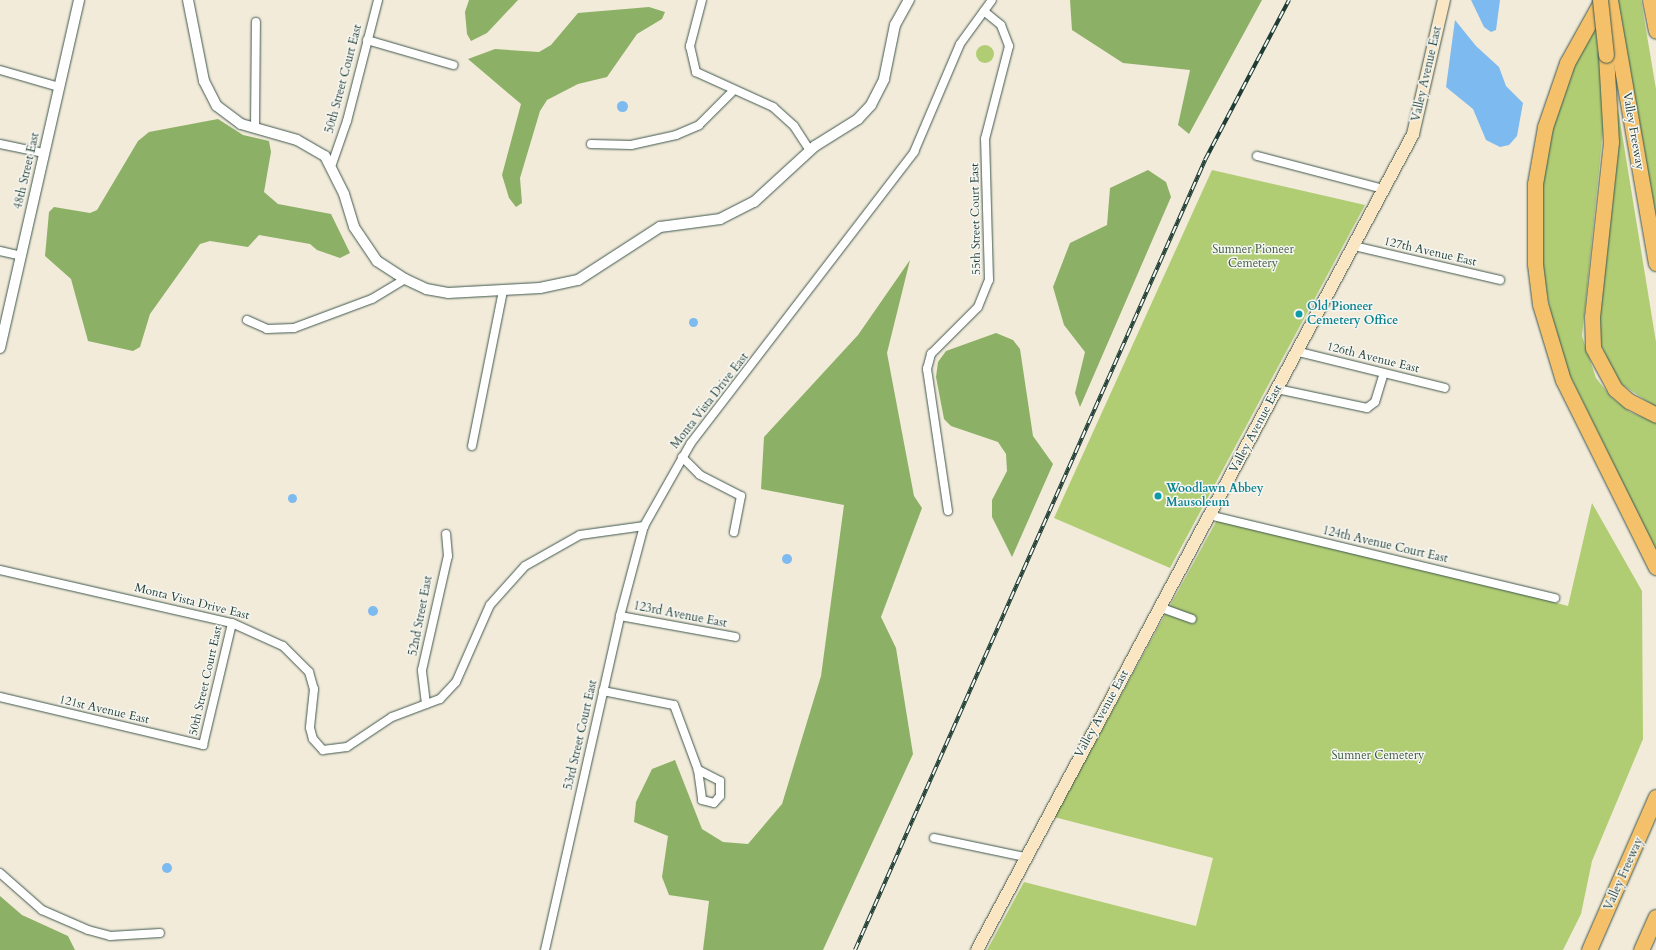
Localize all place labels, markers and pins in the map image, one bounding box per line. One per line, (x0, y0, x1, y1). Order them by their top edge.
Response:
place label: Old Pioneer Cemetery Office (1307, 300, 1398, 328)
marker: Old Pioneer Cemetery Office (1294, 309, 1304, 319)
place label: Woodlawn Abbey Mausoleum (1166, 482, 1264, 510)
marker: Woodlawn Abbey Mausoleum (1153, 491, 1163, 501)

